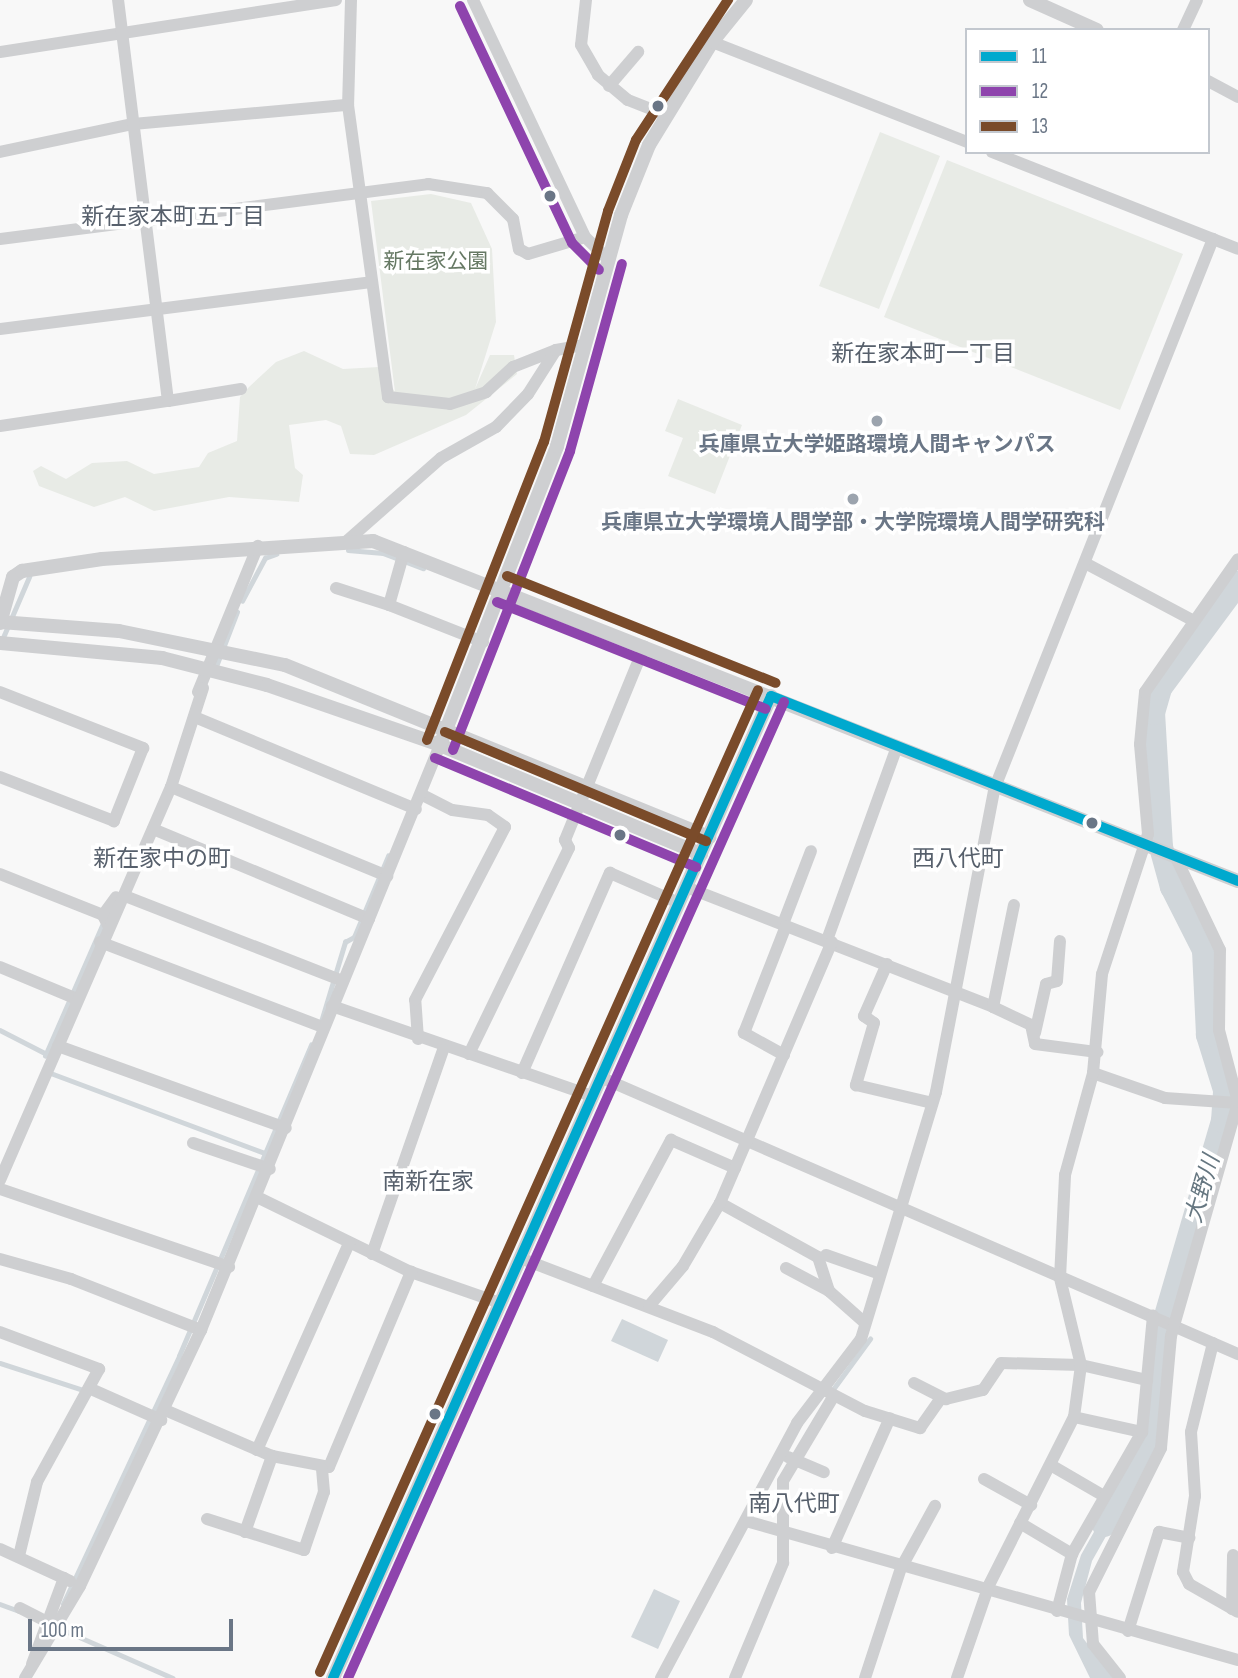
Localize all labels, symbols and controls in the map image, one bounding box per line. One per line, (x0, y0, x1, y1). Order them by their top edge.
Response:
legend (965, 28, 1210, 154)
text: 11 (1032, 44, 1047, 69)
text: 12 (1032, 79, 1048, 104)
unlabelled marker (651, 99, 665, 113)
text: 13 (1032, 114, 1048, 139)
unlabelled marker (543, 189, 557, 203)
district label: 新在家本町五丁目 (81, 203, 265, 231)
park label: 新在家公園 (384, 249, 488, 275)
district label: 新在家本町一丁目 (831, 340, 1015, 368)
marker: 兵庫県立大学姫路環境人間キャンパス (869, 413, 885, 429)
place label: 兵庫県立大学姫路環境人間キャンパス (699, 432, 1055, 458)
marker: 兵庫県立大学環境人間学部・大学院環境人間学研究科 (845, 491, 861, 507)
place label: 兵庫県立大学環境人間学部・大学院環境人間学研究科 (601, 510, 1105, 536)
unlabelled marker (1085, 816, 1099, 830)
unlabelled marker (613, 828, 627, 842)
district label: 新在家中の町 (93, 845, 231, 873)
district label: 西八代町 (912, 845, 1004, 873)
water label: 大野川 (1180, 1152, 1226, 1226)
district label: 南新在家 (382, 1168, 474, 1196)
unlabelled marker (428, 1407, 442, 1421)
district label: 南八代町 (748, 1490, 840, 1518)
scale bar (32, 1604, 236, 1648)
text: 100 m (41, 1618, 84, 1643)

